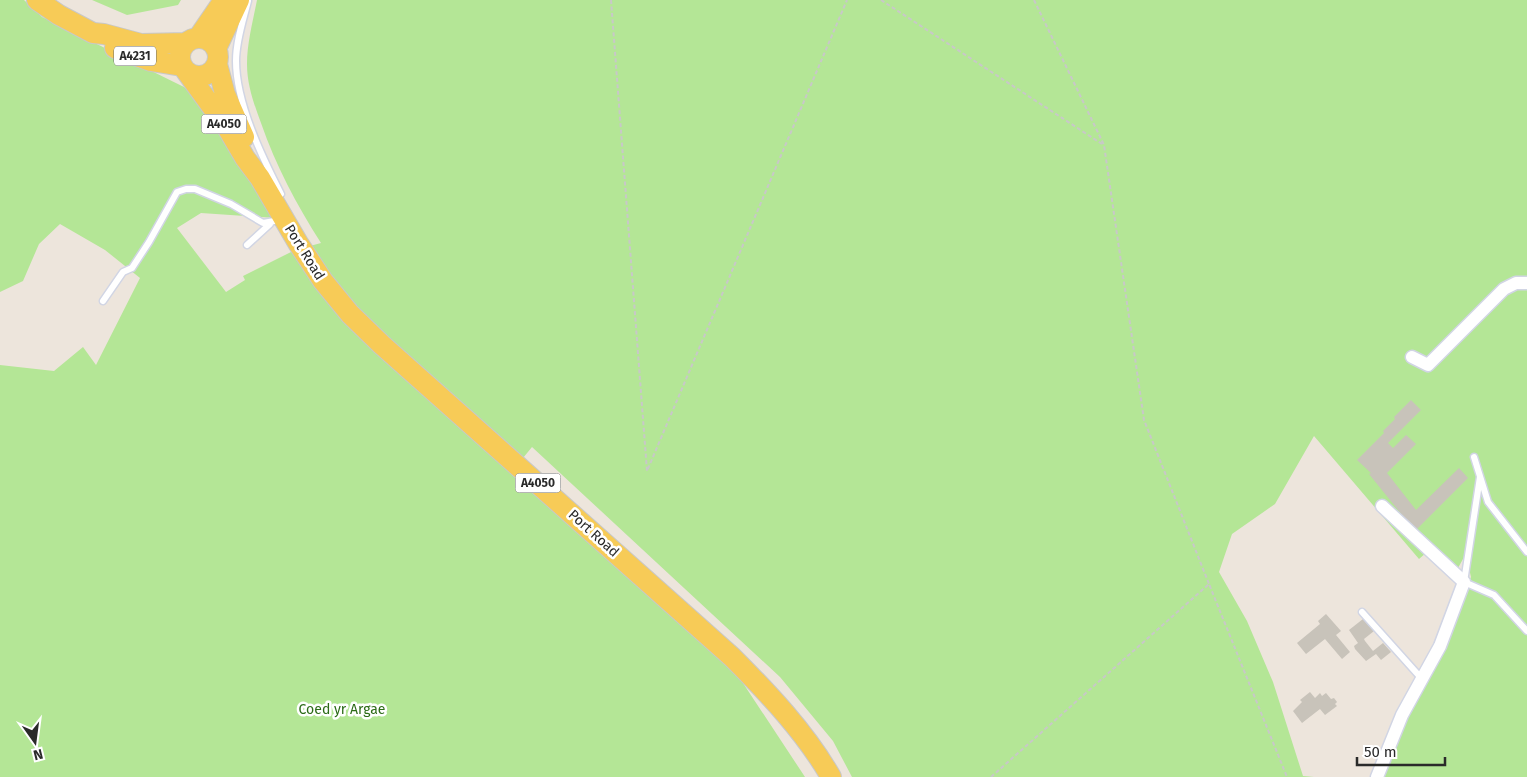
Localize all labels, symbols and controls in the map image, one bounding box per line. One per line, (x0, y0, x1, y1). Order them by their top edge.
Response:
road number: A4231 (114, 46, 156, 66)
road number: A4050 (202, 115, 246, 134)
street label: Port Road (281, 221, 328, 283)
road number: A4050 (516, 473, 560, 492)
street label: Port Road (565, 506, 623, 561)
park label: Coed yr Argae (299, 701, 385, 718)
north arrow (10, 717, 60, 767)
scale bar (1357, 734, 1444, 766)
text: 50 m (1364, 743, 1397, 761)
text: N (31, 745, 45, 764)

